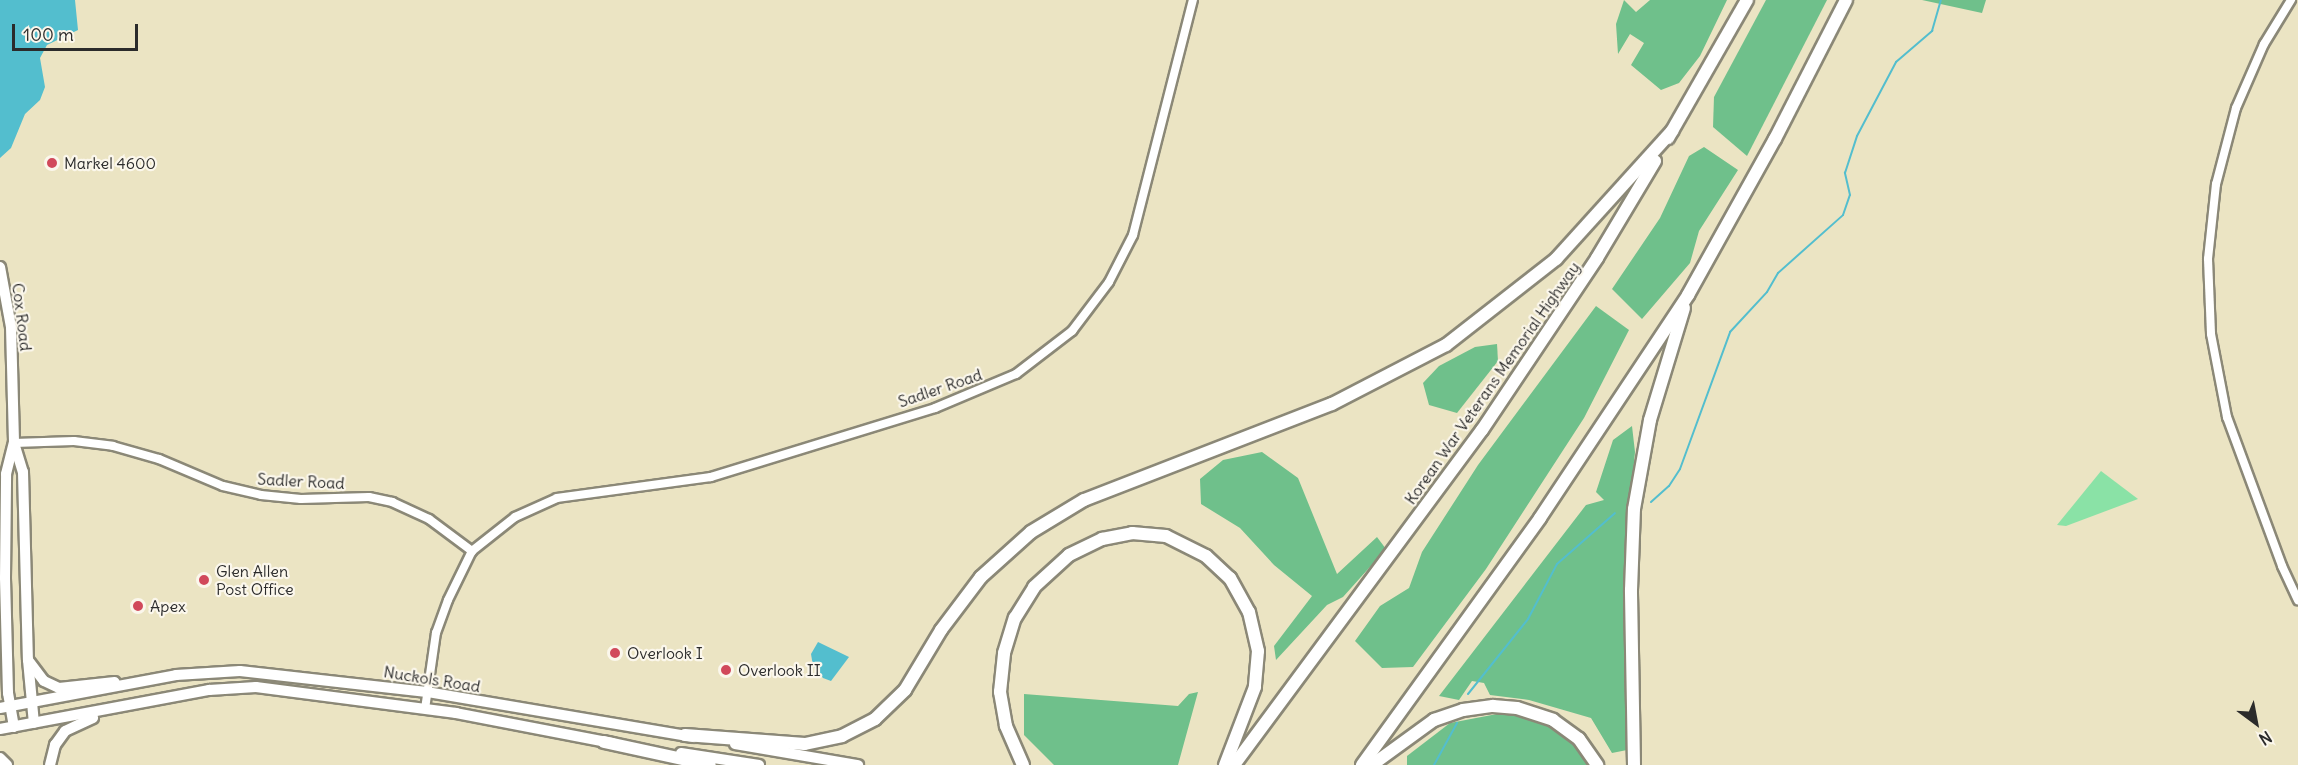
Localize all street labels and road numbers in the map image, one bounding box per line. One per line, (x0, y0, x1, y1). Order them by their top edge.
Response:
street label: Korean War Veterans Memorial Highway (1400, 258, 1584, 508)
street label: Cox Road (8, 282, 36, 352)
street label: Sadler Road (896, 365, 984, 411)
street label: Sadler Road (257, 469, 345, 493)
street label: Nuckols Road (382, 662, 482, 696)

